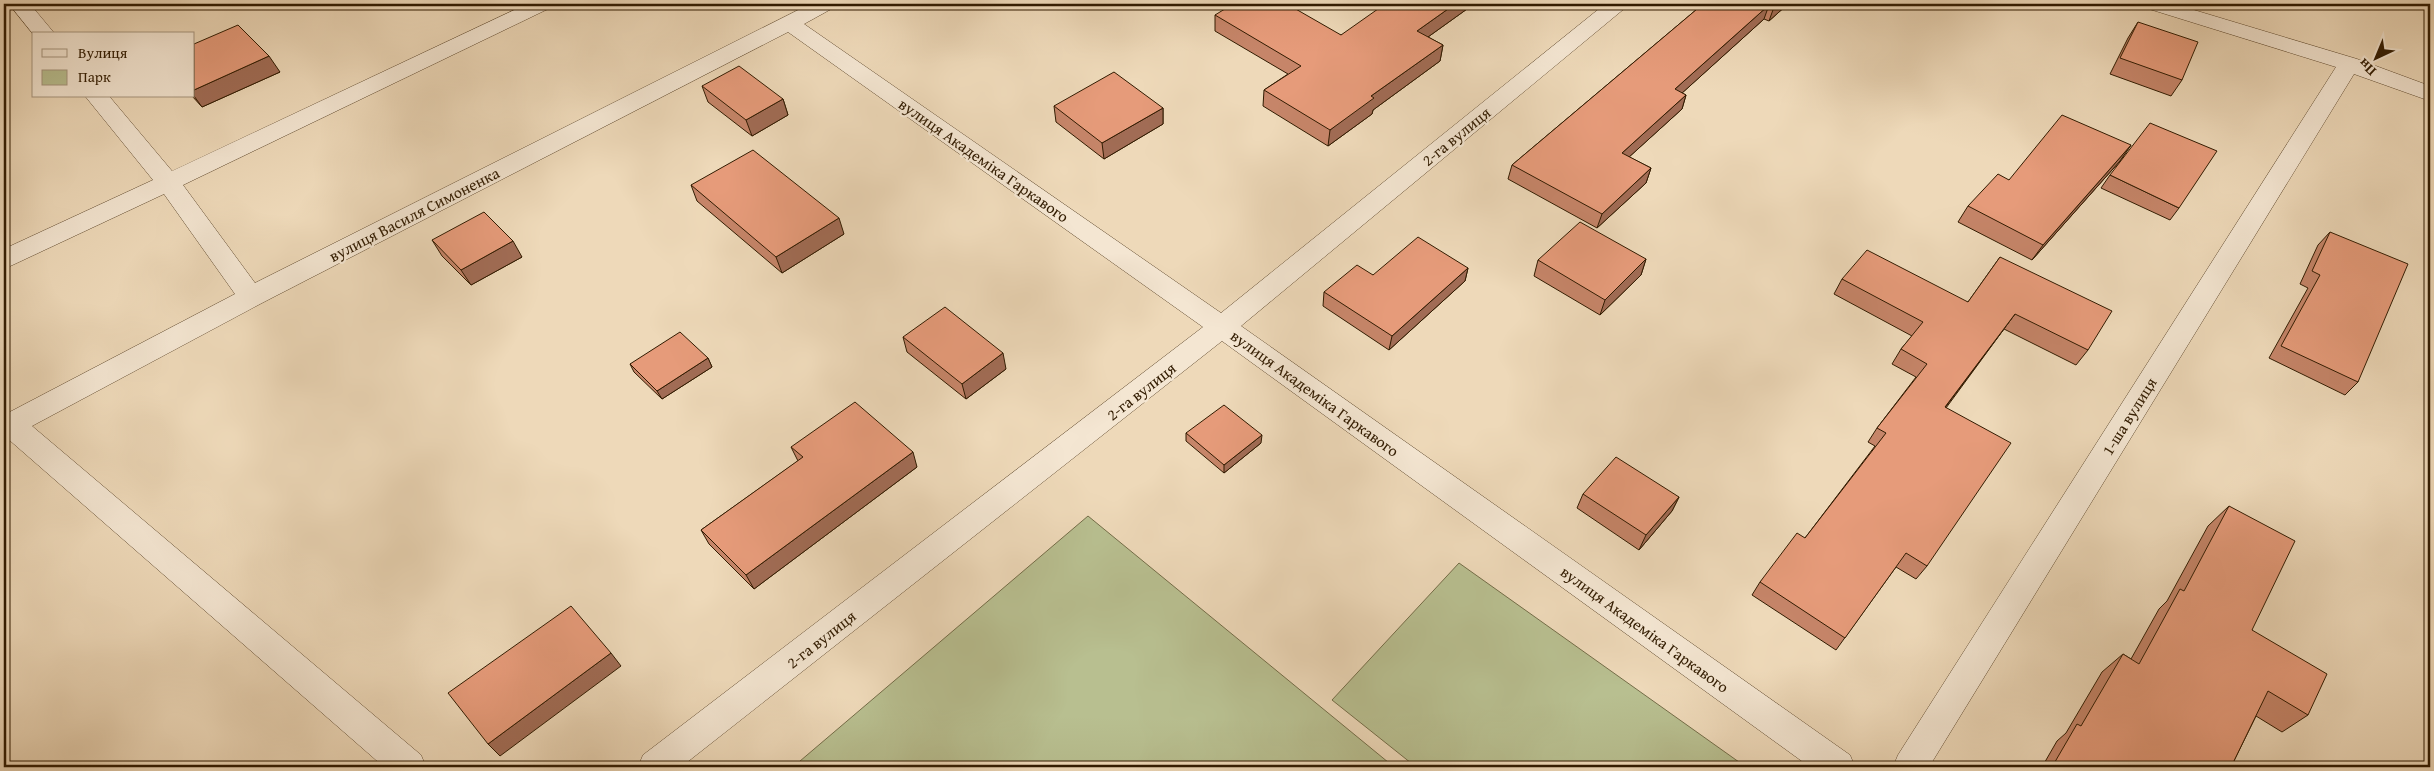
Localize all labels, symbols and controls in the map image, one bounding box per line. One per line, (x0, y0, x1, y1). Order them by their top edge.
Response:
legend (32, 32, 195, 98)
north arrow (2352, 32, 2402, 82)
text: Вулиця (78, 42, 128, 63)
text: Пн (2353, 54, 2380, 81)
text: Парк (78, 66, 111, 87)
street label: вулиця Академіка Гаркавого (894, 92, 1074, 228)
street label: 2-га вулиця (1416, 101, 1496, 171)
street label: вулиця Василя Симоненка (325, 160, 504, 268)
street label: вулиця Академіка Гаркавого (1226, 324, 1404, 462)
street label: 2-га вулиця (1101, 356, 1181, 426)
street label: 1-ша вулиця (2096, 372, 2162, 460)
street label: вулиця Академіка Гаркавого (1556, 560, 1734, 698)
street label: 2-га вулиця (781, 604, 861, 674)

